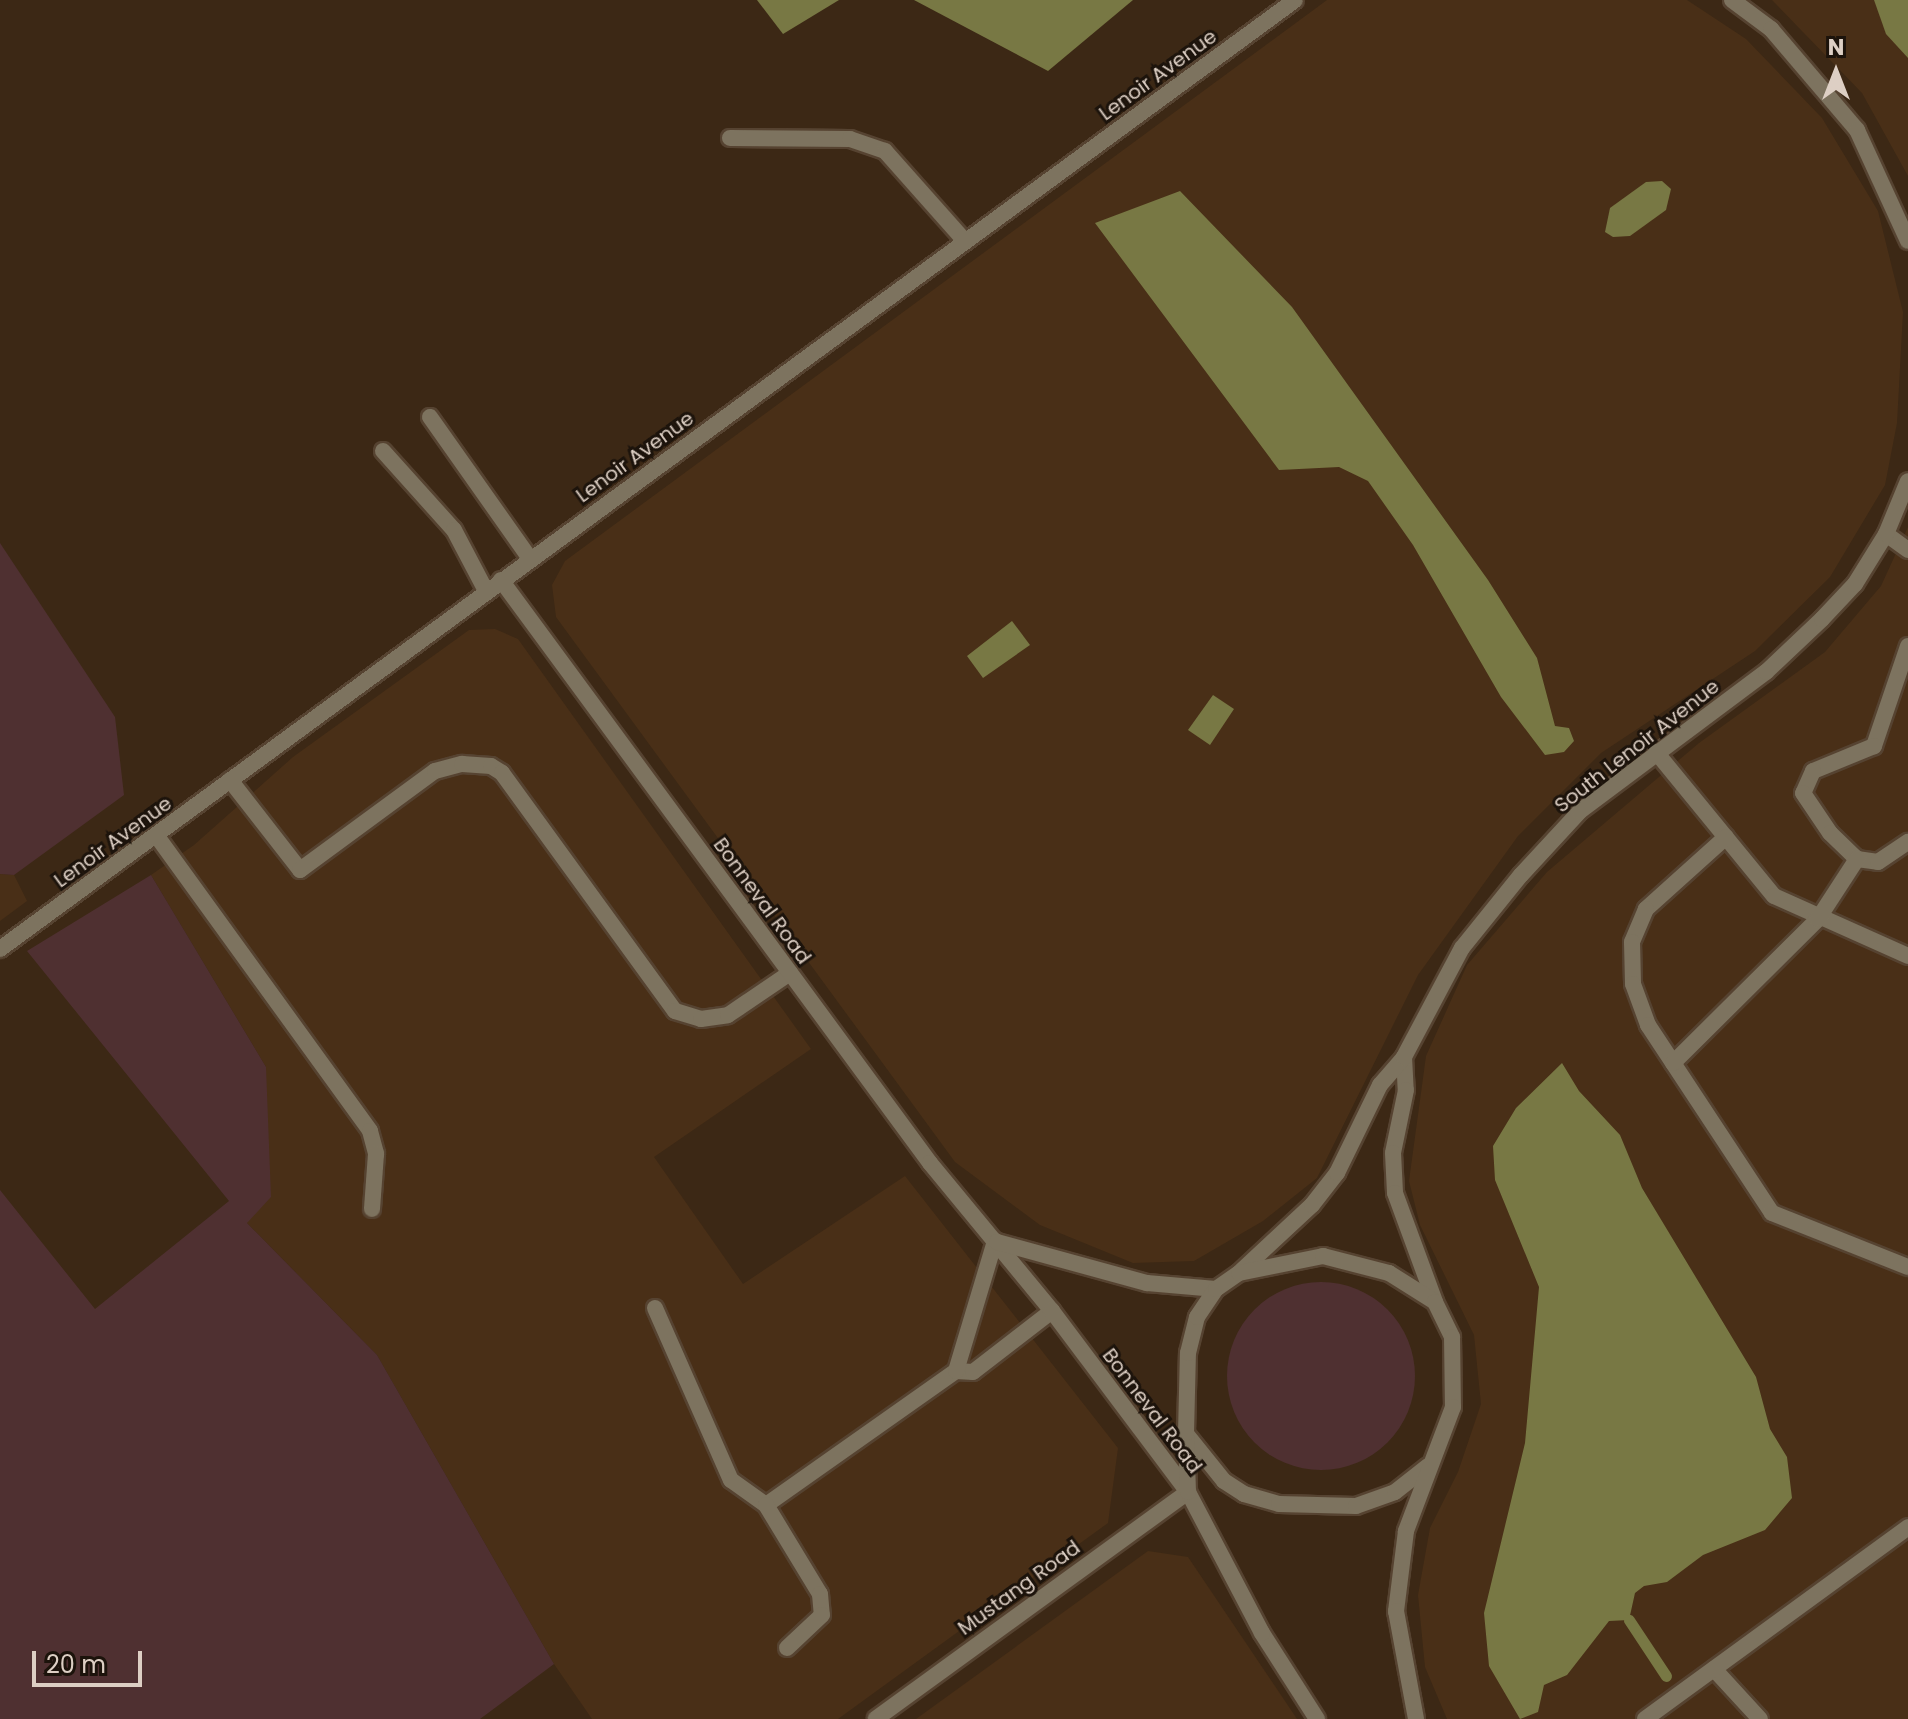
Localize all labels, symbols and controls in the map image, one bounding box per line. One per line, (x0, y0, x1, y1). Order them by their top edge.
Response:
street label: Lenoir Avenue (1095, 24, 1221, 126)
north arrow (1796, 32, 1876, 112)
text: N (1828, 32, 1844, 63)
street label: Lenoir Avenue (572, 406, 698, 508)
street label: South Lenoir Avenue (1550, 674, 1724, 818)
street label: Lenoir Avenue (50, 791, 176, 893)
street label: Bonneval Road (708, 833, 816, 969)
street label: Bonneval Road (1097, 1344, 1207, 1478)
street label: Mustang Road (953, 1536, 1085, 1640)
scale bar (36, 1635, 146, 1685)
text: 20 m (46, 1648, 106, 1681)

